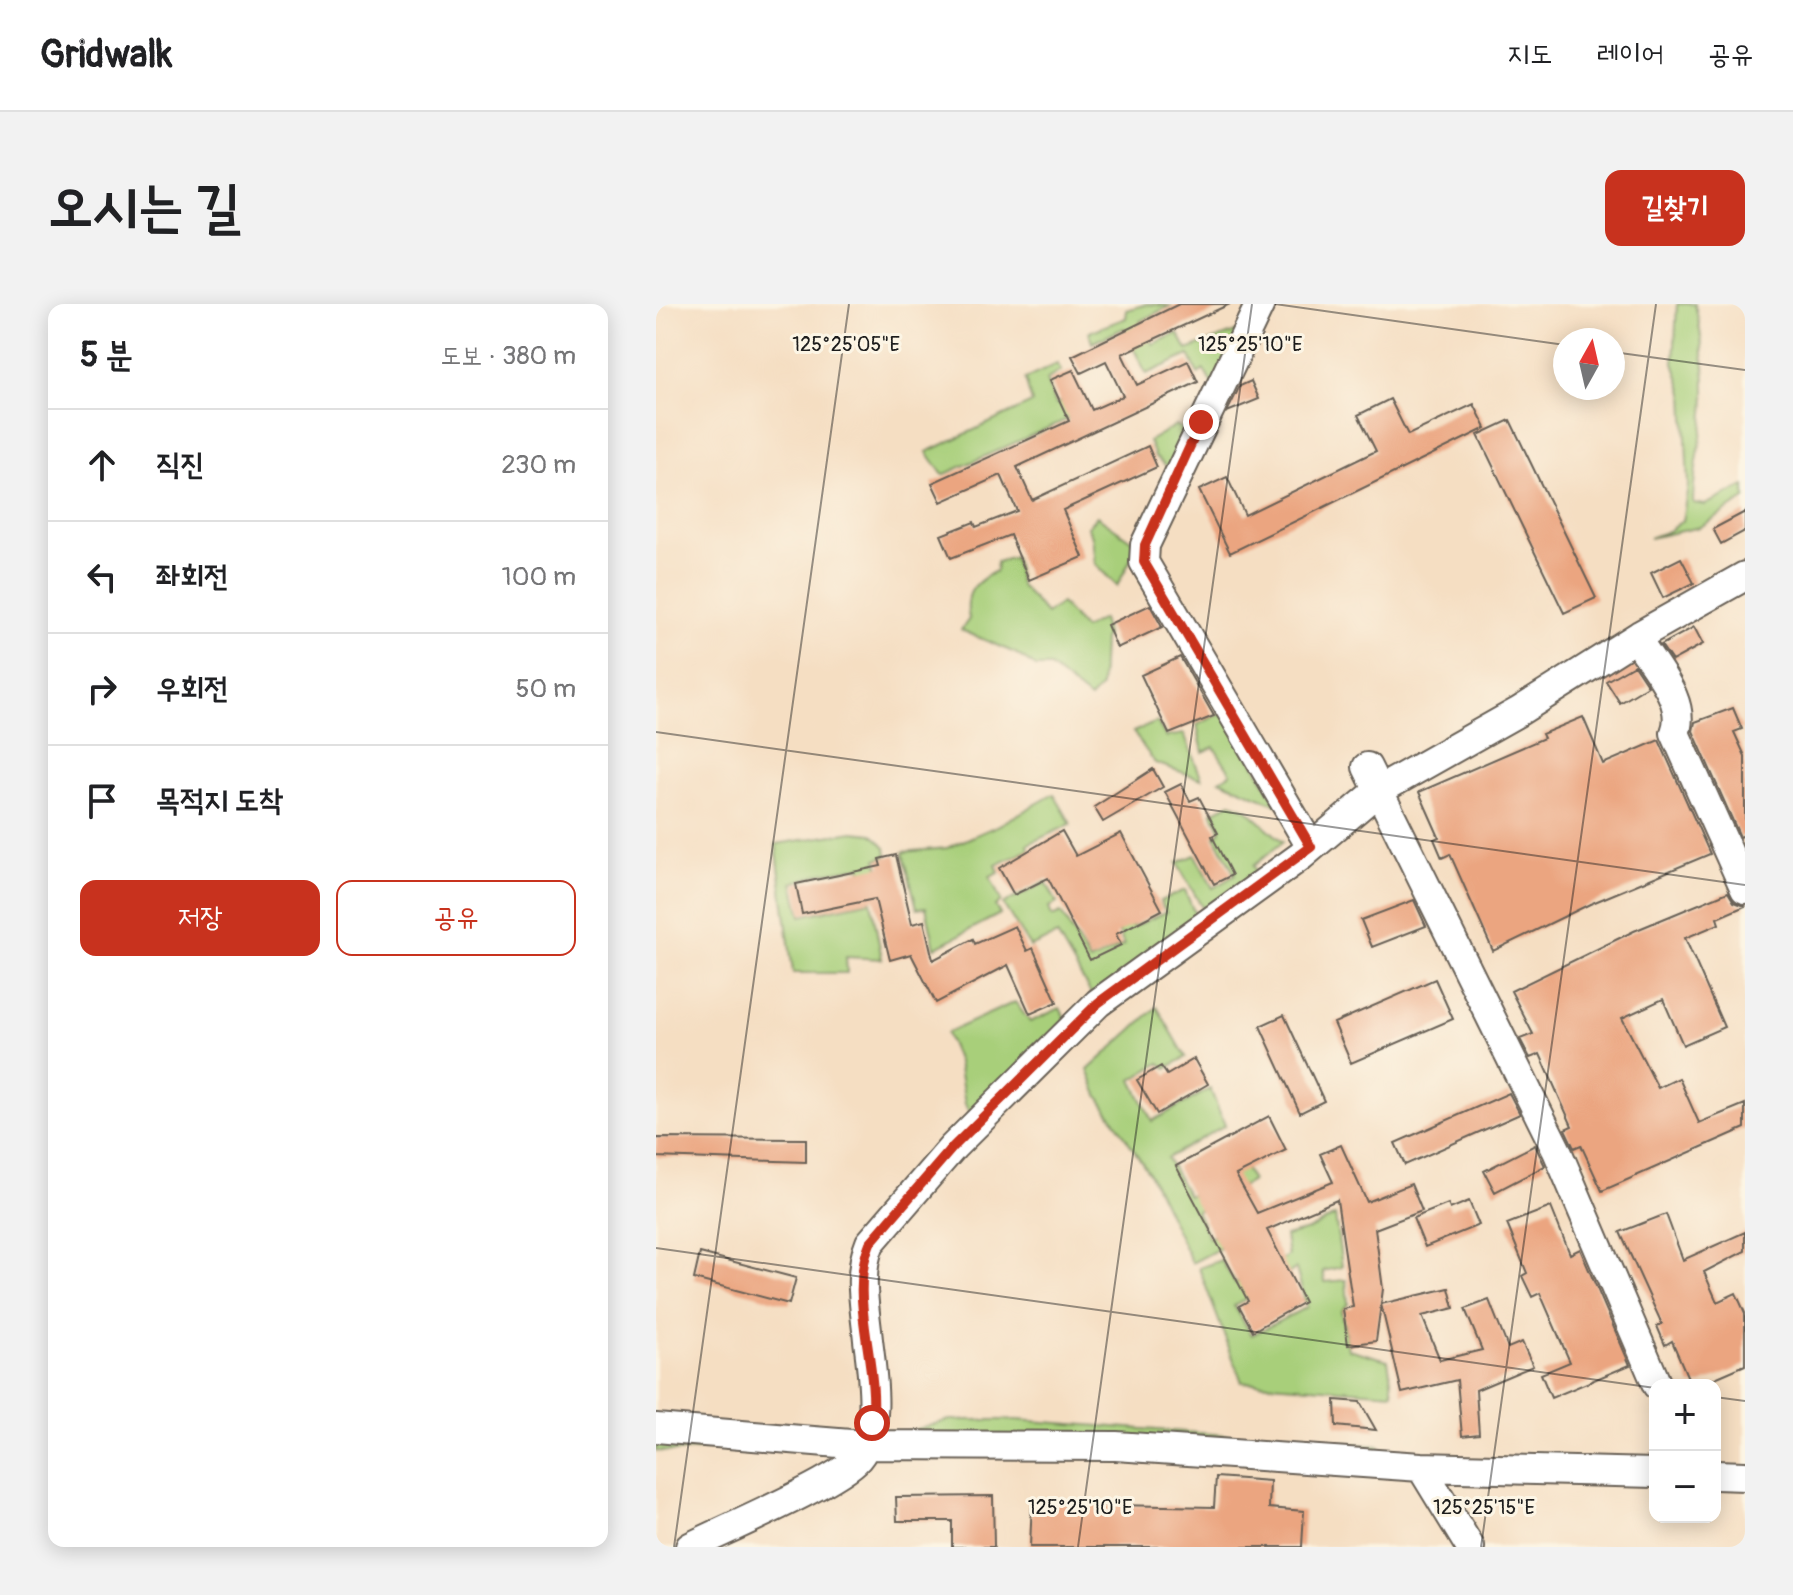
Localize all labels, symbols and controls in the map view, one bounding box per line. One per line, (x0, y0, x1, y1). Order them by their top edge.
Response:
text: Gridwalk (40, 31, 172, 79)
text: 지도 (1507, 37, 1552, 72)
text: 레이어 (1596, 37, 1664, 72)
text: 공유 (1708, 37, 1753, 72)
button: 길찾기 (1605, 170, 1745, 246)
text: 오시는 길 (48, 173, 240, 242)
north arrow (1553, 328, 1625, 400)
text: 125°25'05"E (792, 332, 900, 357)
text: 125°25'10"E (1198, 332, 1302, 357)
text: 5 분 (80, 334, 133, 377)
text: 도보 · 380 m (440, 340, 576, 372)
route end (1183, 404, 1219, 440)
icon: ahead (80, 443, 124, 487)
text: 직진 (156, 446, 204, 483)
text: 230 m (501, 449, 576, 481)
icon: left (80, 555, 124, 599)
text: 좌회전 (156, 558, 228, 595)
text: 100 m (502, 561, 576, 593)
icon: right (80, 667, 124, 711)
text: 우회전 (156, 670, 228, 707)
text: 50 m (515, 673, 576, 705)
icon: arrive (80, 779, 124, 823)
text: 목적지 도착 (156, 782, 283, 819)
button: 저장 (80, 880, 320, 956)
button: 공유 (336, 880, 576, 956)
map controls (1649, 1379, 1721, 1523)
button: + (1649, 1379, 1721, 1451)
route start (854, 1405, 890, 1441)
button: − (1649, 1451, 1721, 1523)
text: 125°25'10"E (1028, 1495, 1132, 1520)
text: 125°25'15"E (1433, 1495, 1535, 1520)

